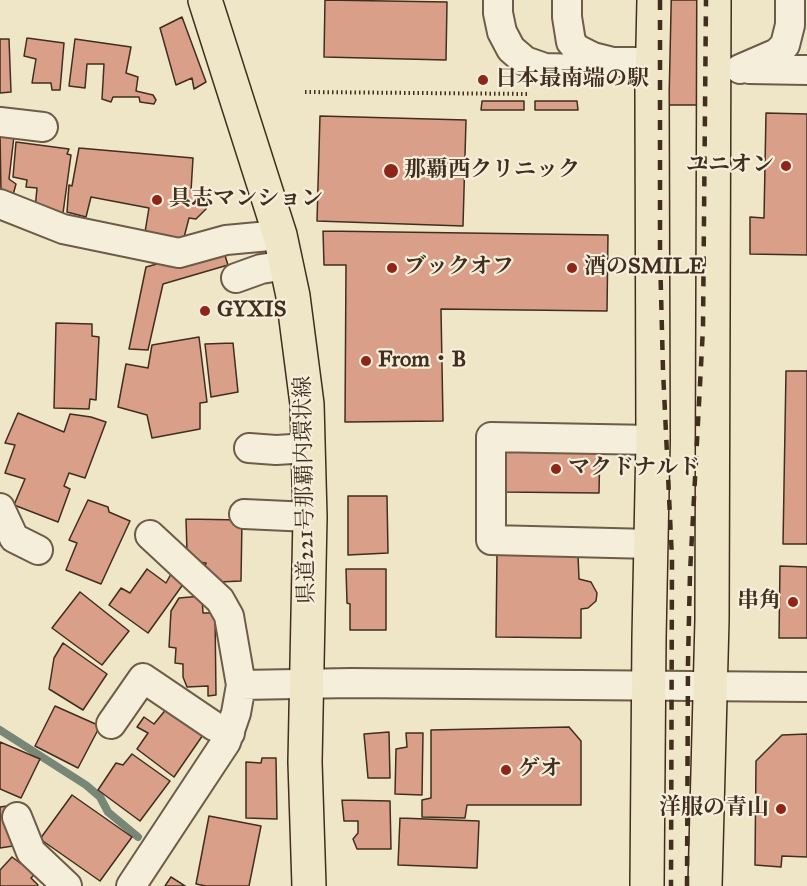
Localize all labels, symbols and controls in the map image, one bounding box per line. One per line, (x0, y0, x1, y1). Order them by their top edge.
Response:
place label: 日本最南端の駅 (495, 67, 649, 93)
marker: 日本最南端の駅 (476, 73, 490, 87)
place label: ユニオン (686, 153, 774, 179)
place label: 那覇西クリニック (404, 158, 580, 184)
marker: ユニオン (779, 159, 793, 173)
marker: 那覇西クリニック (382, 162, 400, 180)
place label: 具志マンション (169, 187, 323, 213)
marker: 具志マンション (150, 193, 164, 207)
place label: ブックオフ (404, 255, 514, 281)
place label: 酒のSMILE (584, 255, 705, 281)
marker: ブックオフ (385, 261, 399, 275)
marker: 酒のSMILE (565, 261, 579, 275)
place label: GYXIS (217, 298, 286, 324)
marker: GYXIS (198, 304, 212, 318)
place label: From・B (378, 348, 466, 374)
marker: From・B (359, 354, 373, 368)
street label: 県道221号那覇内環状線 (291, 376, 321, 604)
place label: マクドナルド (568, 456, 700, 482)
marker: マクドナルド (549, 462, 563, 476)
place label: 串角 (737, 589, 781, 615)
marker: 串角 (786, 595, 800, 609)
place label: ゲオ (518, 757, 562, 783)
marker: ゲオ (499, 763, 513, 777)
place label: 洋服の青山 (659, 796, 769, 822)
marker: 洋服の青山 (774, 802, 788, 816)

